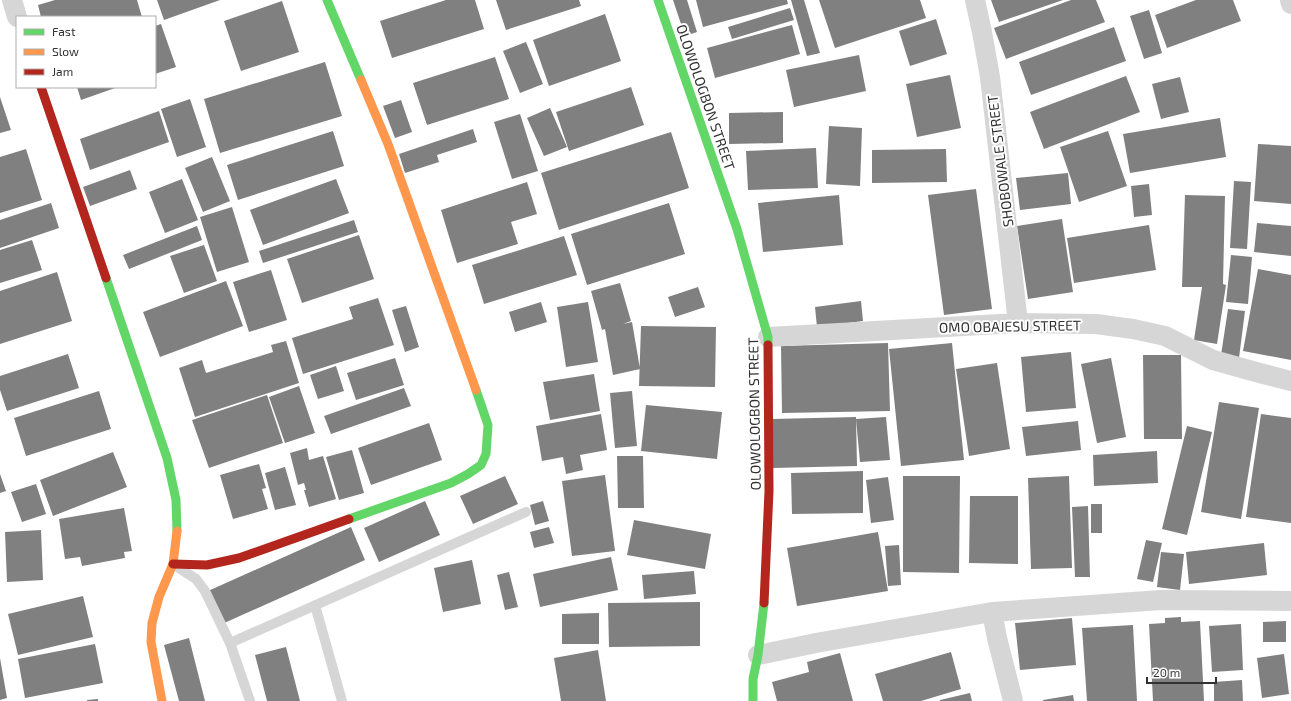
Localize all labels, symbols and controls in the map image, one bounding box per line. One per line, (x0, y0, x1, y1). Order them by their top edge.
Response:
legend (16, 16, 156, 88)
street label: OLOWOLOGBON STREET (673, 22, 739, 172)
text: Fast (52, 24, 76, 38)
text: Slow (52, 44, 79, 58)
text: Jam (52, 64, 73, 78)
street label: SHOBOWALE STREET (983, 94, 1017, 228)
street label: OMO OBAJESU STREET (939, 316, 1081, 336)
street label: OLOWOLOGBON STREET (744, 337, 764, 491)
scale bar (1147, 659, 1216, 685)
text: 20 m (1153, 665, 1180, 679)

